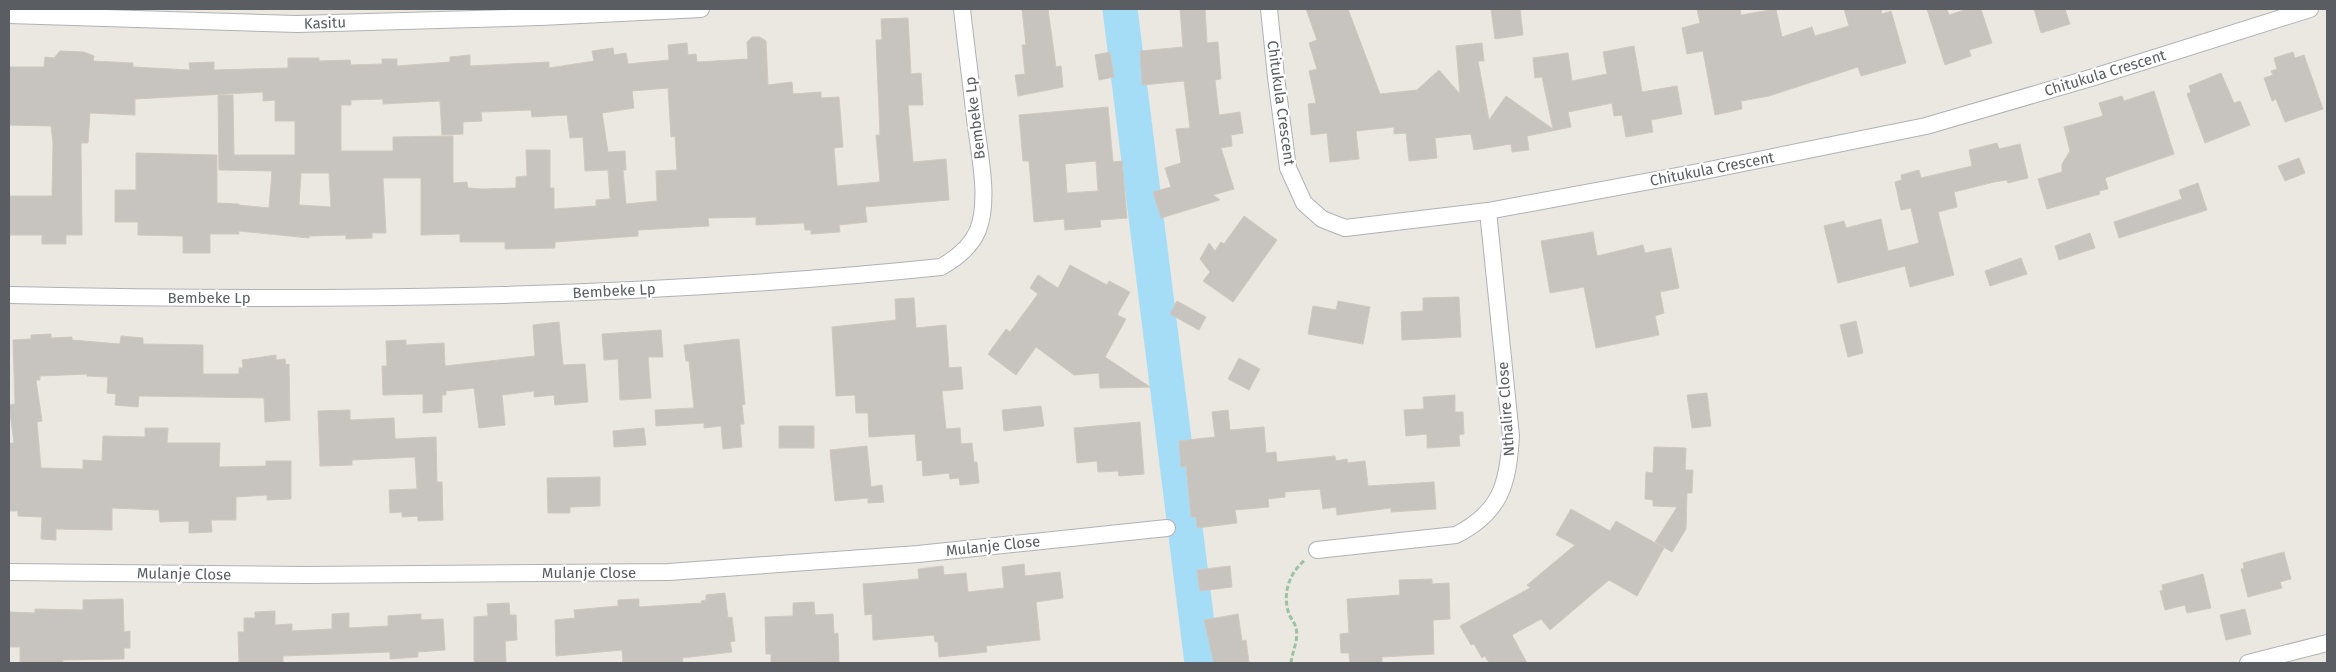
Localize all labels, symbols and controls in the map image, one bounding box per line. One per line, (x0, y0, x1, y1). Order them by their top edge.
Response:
street label: Kasitu (304, 13, 346, 33)
street label: Chitukula Crescent (1263, 39, 1299, 167)
street label: Chitukula Crescent (2042, 46, 2168, 100)
street label: Bembeke Lp (961, 76, 989, 160)
street label: Chitukula Crescent (1648, 148, 1776, 190)
street label: Bembeke Lp (572, 280, 656, 302)
street label: Bembeke Lp (167, 289, 251, 307)
street label: Nthalire Close (1494, 361, 1518, 457)
street label: Mulanje Close (945, 532, 1041, 560)
street label: Mulanje Close (137, 564, 231, 584)
street label: Mulanje Close (542, 564, 636, 582)

